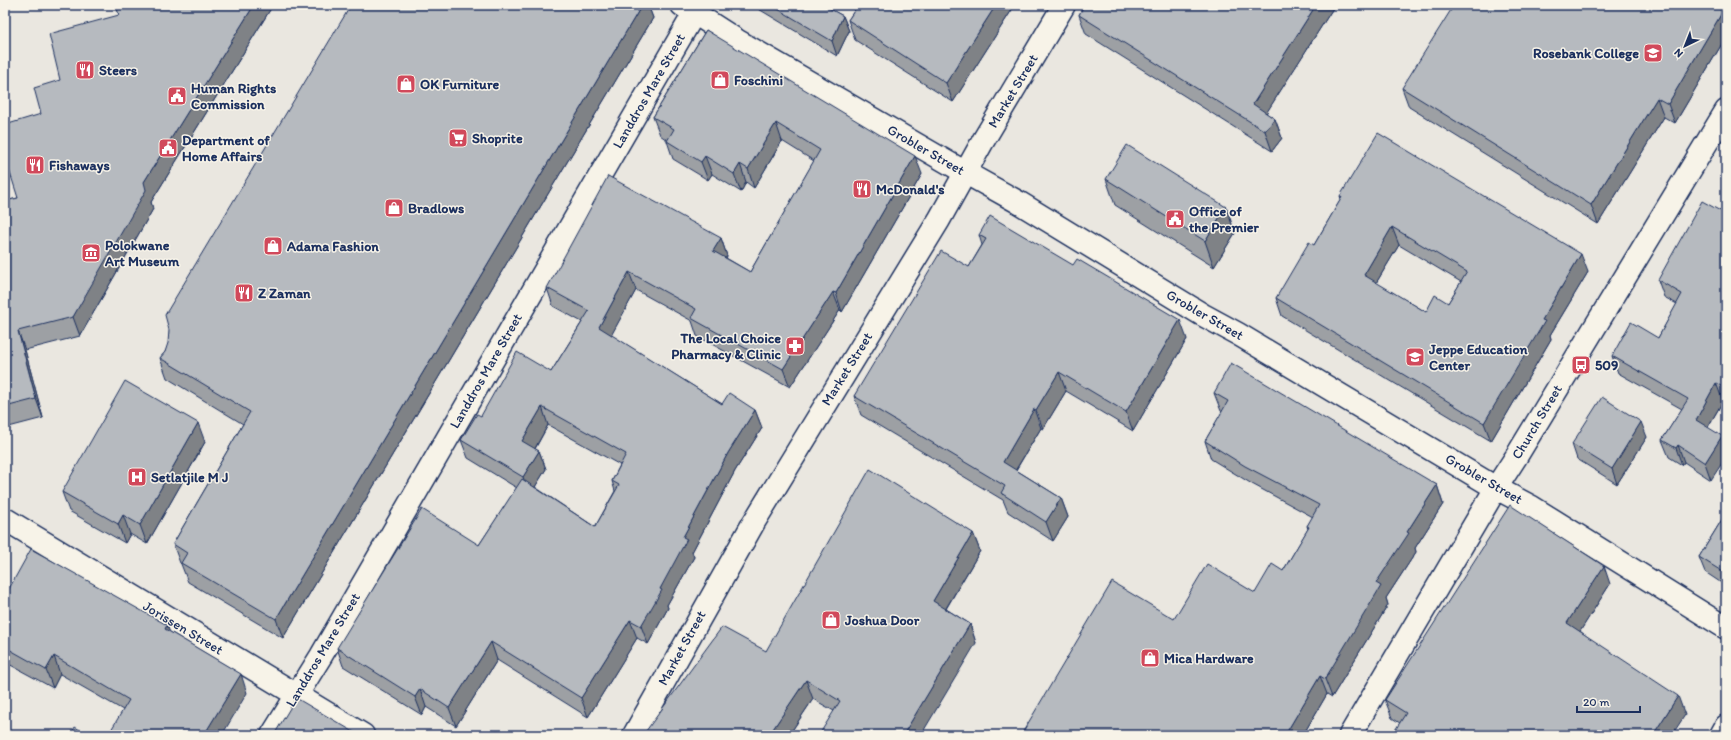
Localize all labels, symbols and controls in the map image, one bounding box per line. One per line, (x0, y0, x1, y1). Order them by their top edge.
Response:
north arrow (1665, 26, 1705, 66)
street label: Landdros Mare Street (609, 30, 689, 152)
school or university icon: Rosebank College (1642, 42, 1664, 64)
place label: Rosebank College (1533, 45, 1639, 62)
text: N (1671, 46, 1686, 60)
street label: Market Street (984, 51, 1042, 131)
restaurant icon: Steers (74, 59, 96, 81)
place label: Steers (99, 62, 137, 79)
shop icon: Foschini (709, 69, 731, 91)
place label: Foschini (734, 72, 783, 89)
shop icon: OK Furniture (395, 73, 417, 95)
place label: OK Furniture (420, 76, 499, 93)
place label: Human Rights Commission (191, 80, 276, 113)
public building icon: Human Rights Commission (166, 85, 188, 107)
street label: Grobler Street (884, 121, 968, 179)
supermarket icon: Shoprite (447, 127, 469, 149)
place label: Shoprite (472, 130, 523, 147)
place label: Department of Home Affairs (182, 132, 270, 165)
public building icon: Department of Home Affairs (157, 137, 179, 159)
restaurant icon: Fishaways (24, 154, 46, 176)
place label: Fishaways (49, 157, 110, 174)
restaurant icon: McDonald's (851, 178, 873, 200)
place label: McDonald's (876, 181, 945, 198)
shop icon: Bradlows (383, 197, 405, 219)
place label: Bradlows (408, 200, 464, 217)
place label: Office of the Premier (1189, 203, 1259, 236)
public building icon: Office of the Premier (1164, 208, 1186, 230)
shop icon: Adama Fashion (262, 235, 284, 257)
place label: Polokwane Art Museum (104, 237, 179, 270)
place label: Adama Fashion (286, 238, 379, 255)
museum icon: Polokwane Art Museum (80, 242, 102, 264)
restaurant icon: Z Zaman (233, 282, 255, 304)
place label: Z Zaman (258, 285, 311, 302)
street label: Grobler Street (1163, 286, 1247, 344)
street label: Landdros Mare Street (446, 310, 526, 432)
street label: Market Street (818, 329, 876, 409)
place label: The Local Choice Pharmacy & Clinic (671, 330, 782, 363)
pharmacy icon: The Local Choice Pharmacy & Clinic (784, 335, 806, 357)
place label: Jeppe Education Center (1428, 341, 1528, 374)
school or university icon: Jeppe Education Center (1404, 346, 1426, 368)
bus stop icon: 509 (1570, 354, 1592, 376)
place label: 509 (1595, 357, 1618, 374)
street label: Church Street (1508, 382, 1566, 462)
street label: Grobler Street (1442, 450, 1526, 508)
hospital icon: Setlatjile M J (126, 466, 148, 488)
place label: Setlatjile M J (151, 469, 228, 486)
street label: Landdros Mare Street (282, 590, 364, 710)
street label: Jorissen Street (140, 597, 226, 659)
street label: Market Street (654, 608, 710, 688)
shop icon: Joshua Door (820, 609, 842, 631)
place label: Joshua Door (844, 612, 920, 629)
shop icon: Mica Hardware (1139, 647, 1161, 669)
place label: Mica Hardware (1164, 650, 1254, 667)
scale bar (1577, 688, 1640, 714)
text: 20 m (1583, 695, 1610, 709)

